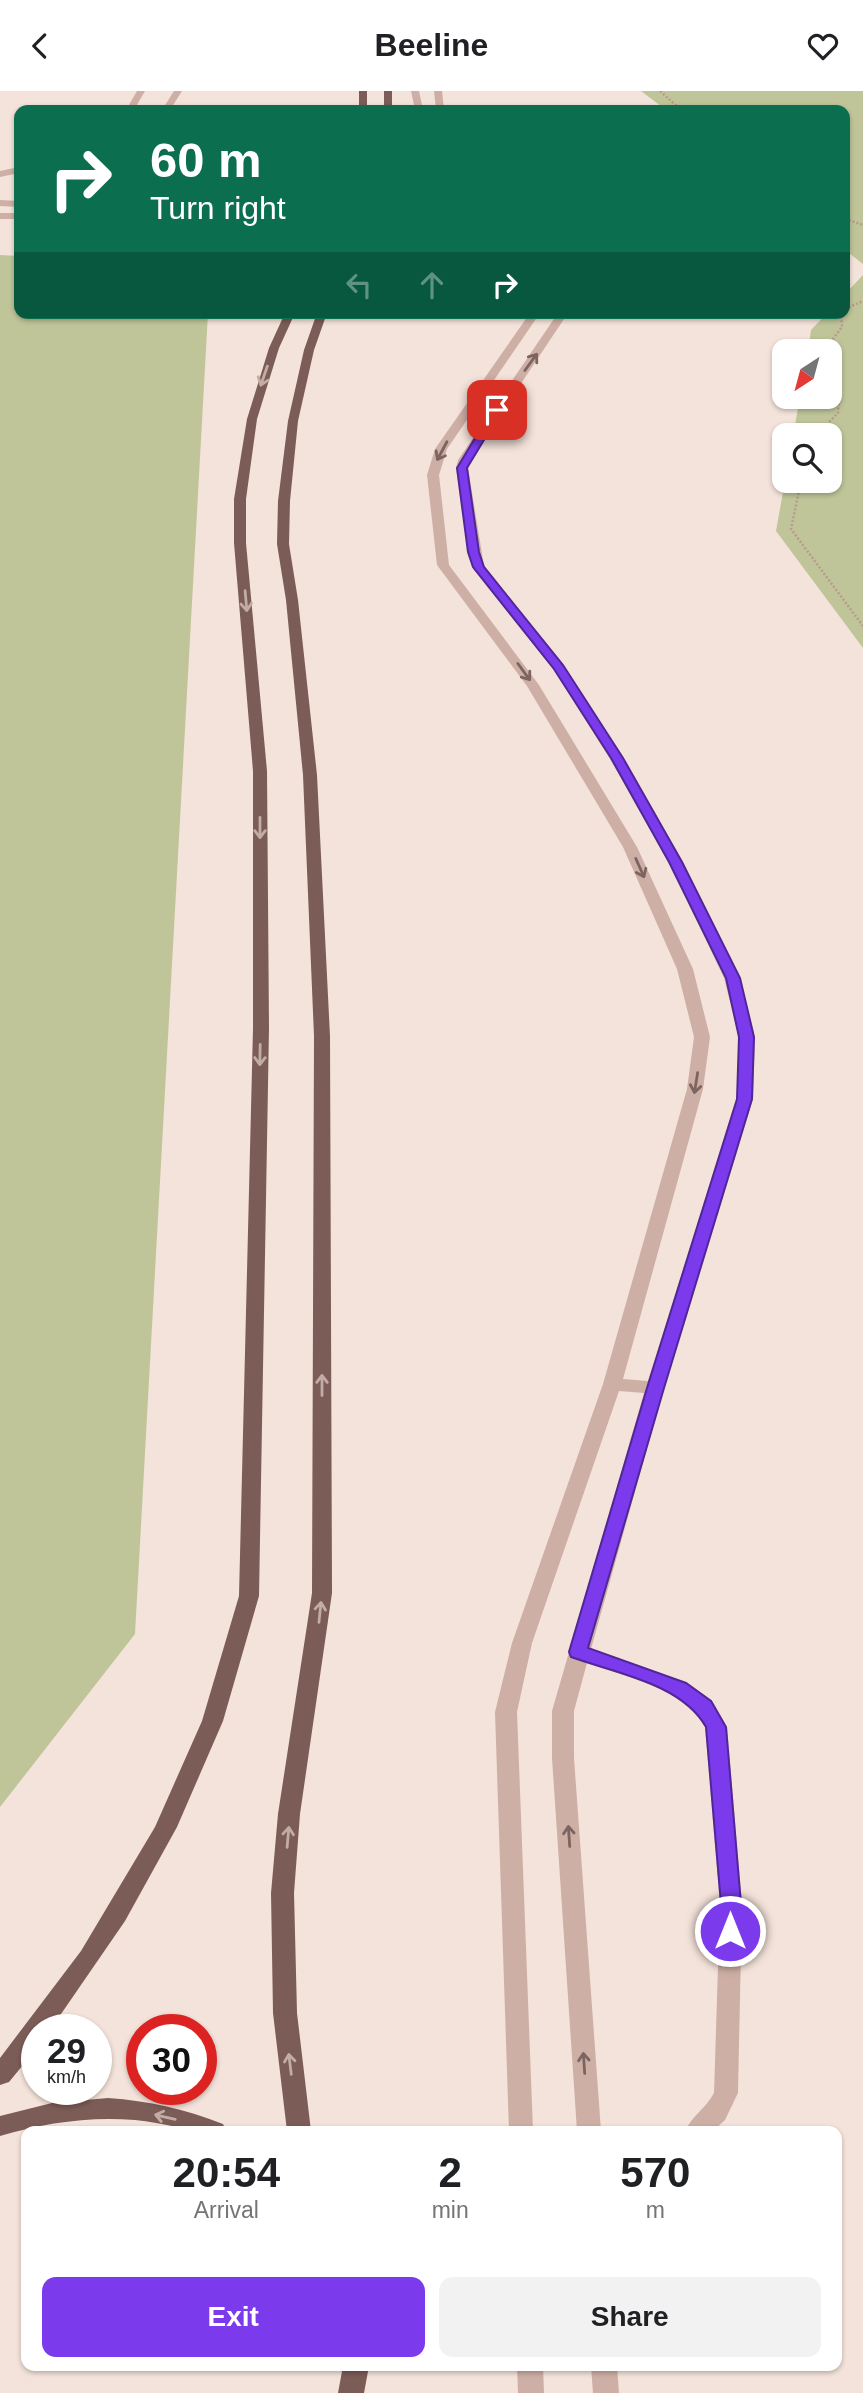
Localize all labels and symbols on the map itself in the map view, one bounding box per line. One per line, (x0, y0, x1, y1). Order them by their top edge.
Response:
north arrow (772, 339, 842, 409)
one-way arrow (524, 353, 538, 372)
one-way arrow (257, 365, 269, 387)
pin (467, 380, 527, 440)
one-way arrow (434, 440, 448, 460)
one-way arrow (240, 589, 253, 612)
one-way arrow (517, 662, 532, 681)
one-way arrow (253, 816, 267, 839)
one-way arrow (634, 857, 647, 878)
one-way arrow (253, 1043, 267, 1066)
one-way arrow (689, 1071, 702, 1094)
one-way arrow (315, 1373, 329, 1396)
one-way arrow (314, 1601, 327, 1624)
one-way arrow (562, 1825, 575, 1848)
one-way arrow (281, 1826, 294, 1849)
position arrow (693, 1894, 767, 1968)
speed limit sign: 30 (126, 2014, 217, 2105)
one-way arrow (283, 2053, 296, 2076)
one-way arrow (577, 2053, 590, 2075)
one-way arrow (154, 2109, 177, 2123)

